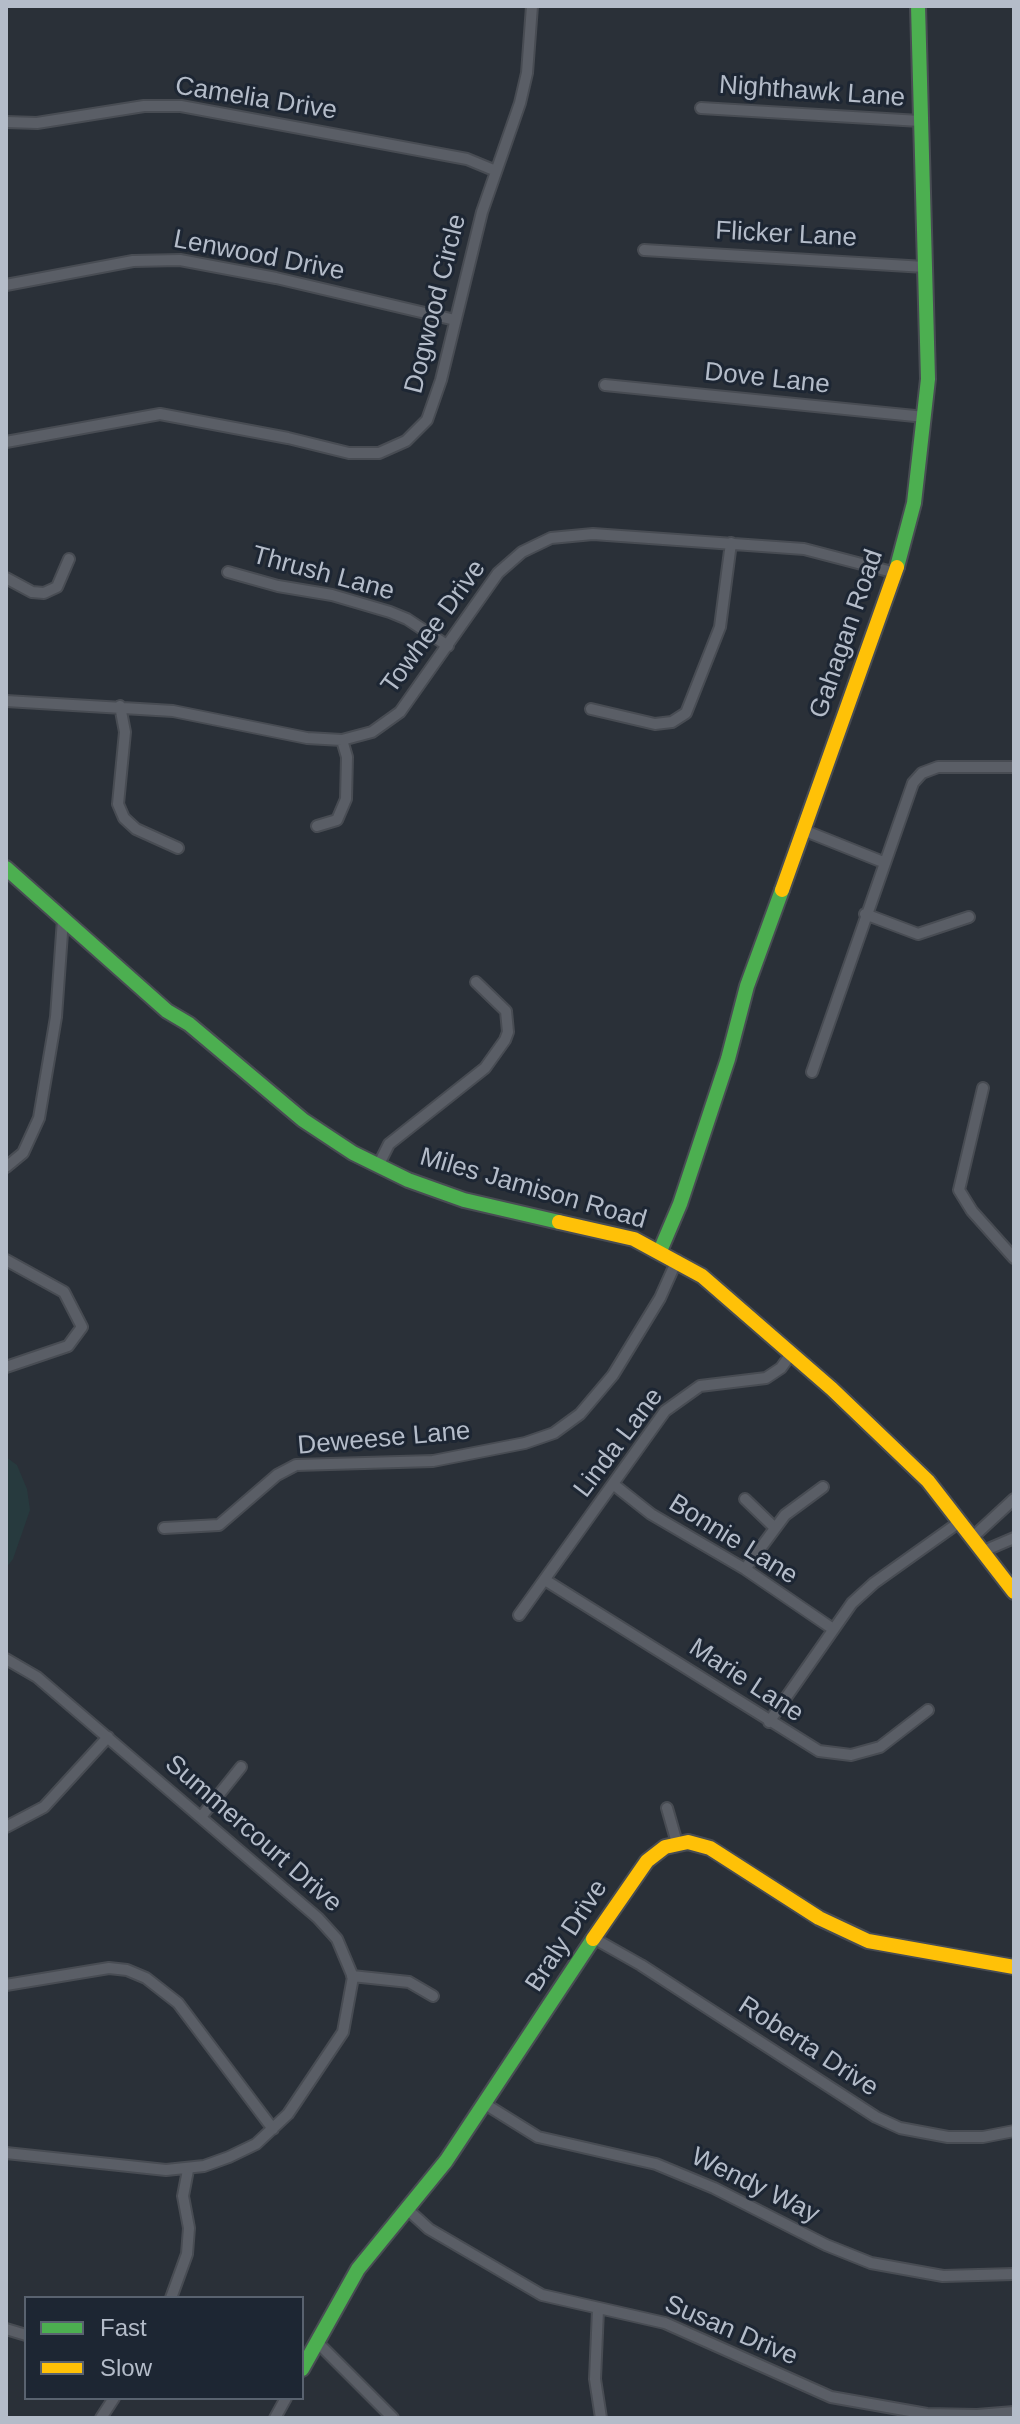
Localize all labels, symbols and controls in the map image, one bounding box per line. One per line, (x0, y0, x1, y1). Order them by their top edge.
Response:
street label: Nighthawk Lane (718, 70, 906, 114)
street label: Camelia Drive (173, 71, 339, 127)
street label: Dogwood Circle (399, 211, 473, 397)
street label: Flicker Lane (714, 216, 858, 254)
street label: Lenwood Drive (171, 224, 347, 288)
street label: Dove Lane (703, 357, 831, 401)
street label: Thrush Lane (248, 540, 398, 608)
street label: Gahagan Road (804, 546, 890, 722)
street label: Towhee Drive (375, 554, 493, 700)
street label: Miles Jamison Road (416, 1142, 650, 1236)
street label: Linda Lane (568, 1382, 670, 1504)
street label: Deweese Lane (296, 1416, 472, 1462)
street label: Bonnie Lane (663, 1488, 803, 1592)
street label: Marie Lane (683, 1632, 809, 1730)
street label: Summercourt Drive (158, 1749, 348, 1919)
street label: Braly Drive (519, 1874, 615, 1998)
street label: Roberta Drive (732, 1990, 884, 2104)
street label: Wendy Way (686, 2142, 824, 2230)
street label: Susan Drive (660, 2289, 802, 2373)
legend (24, 2296, 304, 2400)
text: Fast (100, 2314, 147, 2341)
text: Slow (100, 2354, 152, 2381)

